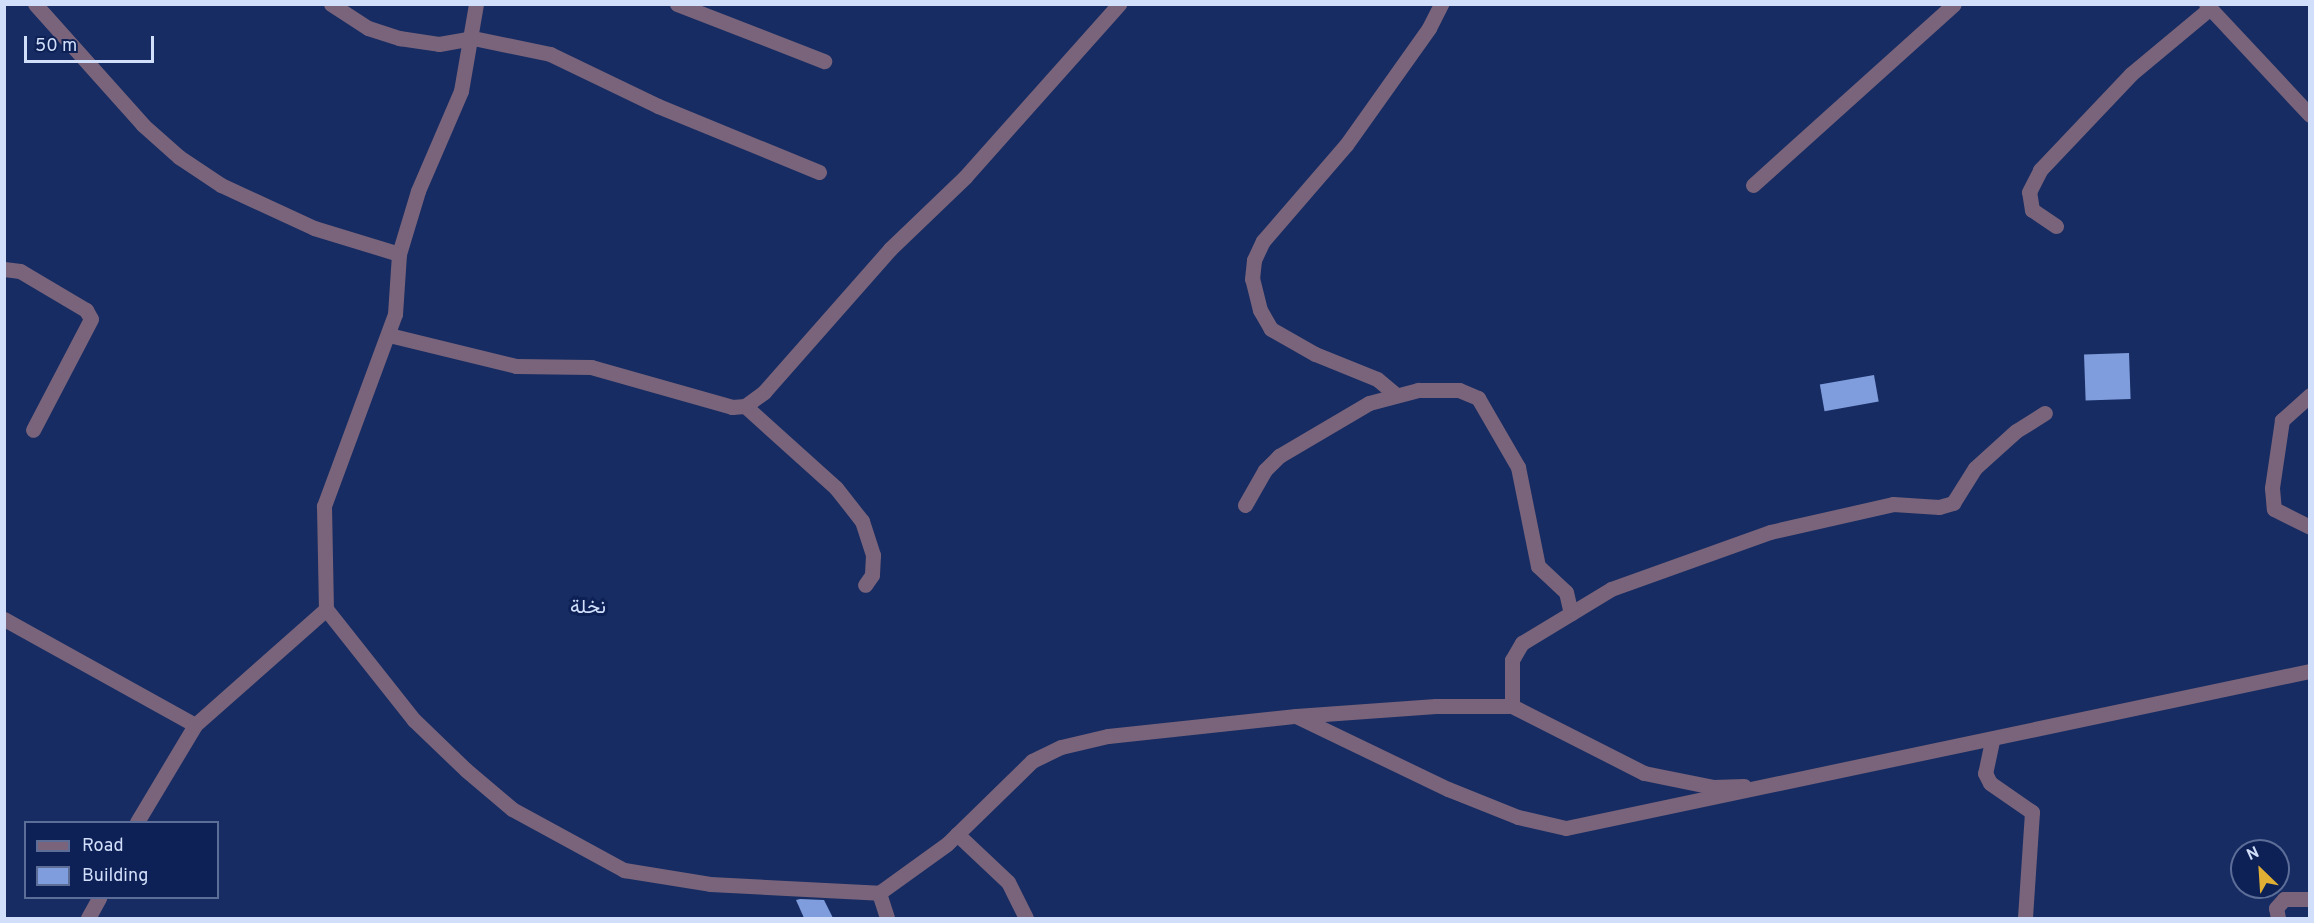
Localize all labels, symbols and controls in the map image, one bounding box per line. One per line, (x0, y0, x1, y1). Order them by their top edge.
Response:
scale bar (27, 24, 158, 62)
text: 50 m (35, 35, 77, 58)
district label: نخلة (570, 596, 606, 620)
legend (24, 821, 219, 899)
text: Road (82, 835, 124, 858)
north arrow (2230, 839, 2290, 899)
text: N (2244, 843, 2263, 866)
text: Building (82, 865, 148, 888)

